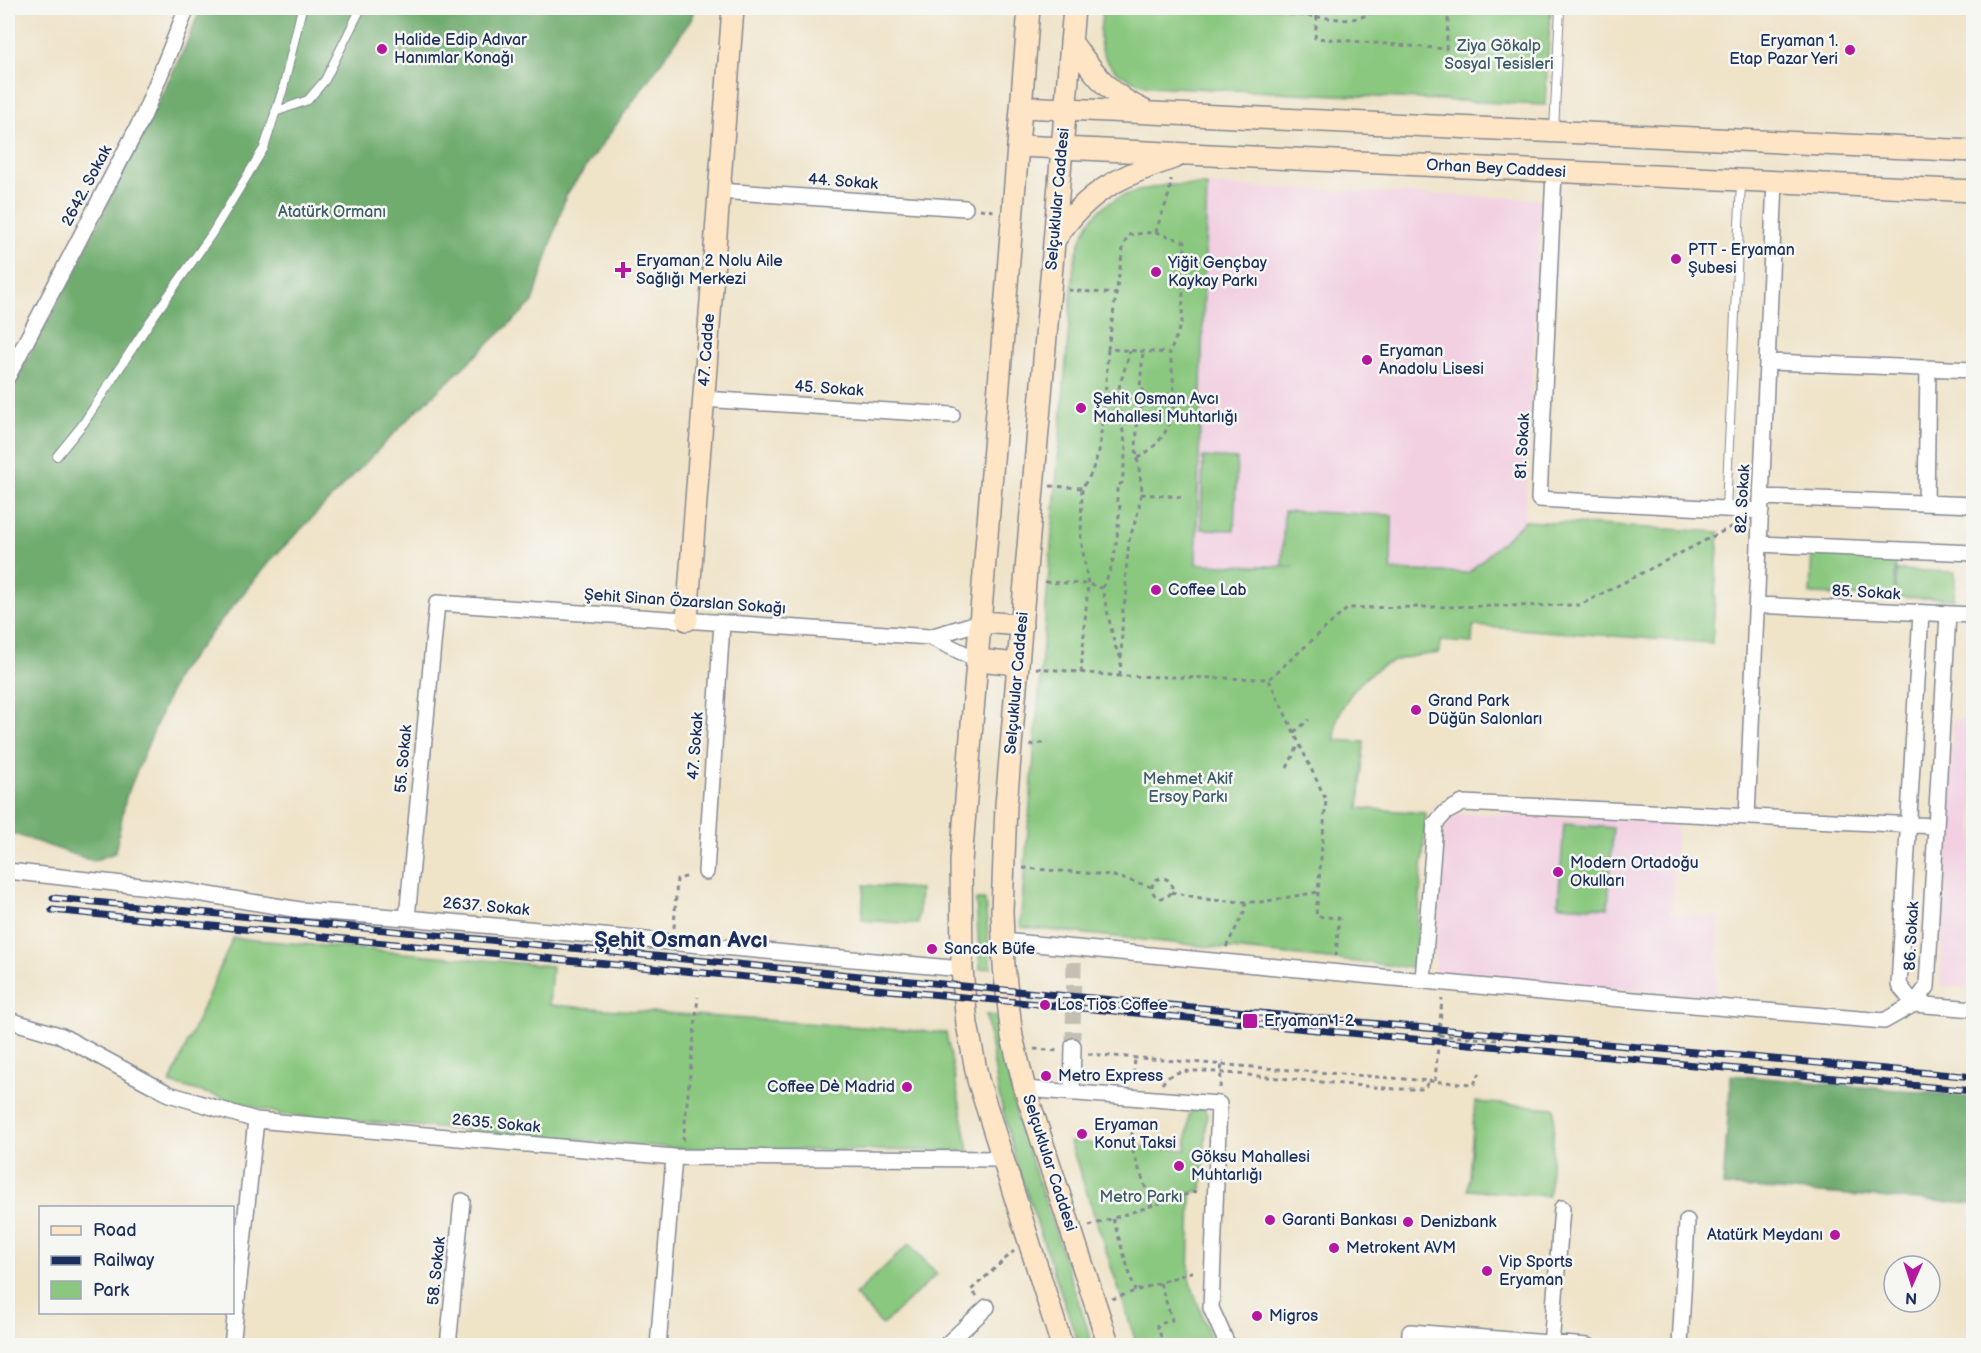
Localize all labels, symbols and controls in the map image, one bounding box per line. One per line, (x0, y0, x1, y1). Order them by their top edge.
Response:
place label: Halide Edip Adıvar Hanımlar Konağı (394, 31, 527, 68)
place label: Eryaman 1. Etap Pazar Yeri (1729, 32, 1838, 69)
park label: Ziya Gökalp Sosyal Tesisleri (1444, 37, 1554, 74)
marker: Halide Edip Adıvar Hanımlar Konağı (375, 42, 389, 56)
marker: Eryaman 1. Etap Pazar Yeri (1843, 43, 1857, 57)
street label: Selçuklular Caddesi (1042, 127, 1074, 271)
street label: 2642. Sokak (58, 142, 116, 230)
street label: Orhan Bey Caddesi (1426, 156, 1566, 182)
street label: 44. Sokak (807, 170, 879, 194)
park label: Atatürk Ormanı (278, 203, 386, 222)
place label: PTT - Eryaman Şubesi (1688, 241, 1795, 278)
place label: Eryaman 2 Nolu Aile Sağlığı Merkezi (636, 252, 783, 289)
marker: PTT - Eryaman Şubesi (1669, 252, 1683, 266)
place label: Yiğit Gençbay Kaykay Parkı (1167, 254, 1268, 291)
marker: Eryaman 2 Nolu Aile Sağlığı Merkezi (614, 261, 632, 279)
marker: Yiğit Gençbay Kaykay Parkı (1149, 265, 1163, 279)
street label: 47. Cadde (695, 312, 719, 387)
place label: Eryaman Anadolu Lisesi (1379, 342, 1484, 379)
marker: Eryaman Anadolu Lisesi (1360, 353, 1374, 367)
street label: 45. Sokak (794, 377, 864, 401)
place label: Şehit Osman Avcı Mahallesi Muhtarlığı (1093, 390, 1237, 427)
marker: Şehit Osman Avcı Mahallesi Muhtarlığı (1074, 401, 1088, 415)
street label: 81. Sokak (1512, 412, 1534, 479)
street label: 82. Sokak (1732, 464, 1754, 534)
place label: Coffee Lab (1168, 581, 1247, 600)
street label: 85. Sokak (1831, 582, 1901, 604)
street label: Şehit Sinan Özarslan Sokağı (583, 583, 787, 619)
marker: Coffee Lab (1149, 583, 1163, 597)
street label: Selçuklular Caddesi (1001, 611, 1033, 755)
place label: Grand Park Düğün Salonları (1428, 692, 1542, 729)
marker: Grand Park Düğün Salonları (1409, 703, 1423, 717)
street label: 47. Sokak (684, 711, 708, 781)
street label: 55. Sokak (392, 724, 416, 794)
park label: Mehmet Akif Ersoy Parkı (1143, 770, 1233, 807)
place label: Modern Ortadoğu Okulları (1570, 854, 1699, 891)
marker: Modern Ortadoğu Okulları (1551, 865, 1565, 879)
street label: 2637. Sokak (442, 894, 530, 920)
street label: 86. Sokak (1901, 901, 1923, 971)
district label: Şehit Osman Avcı (594, 927, 768, 954)
place label: Sancak Büfe (944, 940, 1036, 959)
marker: Sancak Büfe (925, 942, 939, 956)
place label: Los Tios Coffee (1057, 996, 1169, 1015)
marker: Los Tios Coffee (1038, 998, 1052, 1012)
marker: Eryaman 1-2 (1241, 1012, 1259, 1030)
place label: Eryaman 1-2 (1264, 1012, 1355, 1031)
place label: Metro Express (1058, 1067, 1163, 1086)
marker: Metro Express (1039, 1069, 1053, 1083)
place label: Coffee Dè Madrid (767, 1078, 895, 1097)
marker: Coffee Dè Madrid (900, 1080, 914, 1094)
street label: Selçuklular Caddesi (1018, 1092, 1080, 1234)
street label: 2635. Sokak (451, 1111, 541, 1137)
place label: Eryaman Konut Taksi (1094, 1116, 1176, 1153)
marker: Eryaman Konut Taksi (1075, 1127, 1089, 1141)
place label: Göksu Mahallesi Muhtarlığı (1191, 1148, 1310, 1185)
marker: Göksu Mahallesi Muhtarlığı (1172, 1159, 1186, 1173)
park label: Metro Parkı (1100, 1188, 1182, 1207)
legend (39, 1206, 234, 1314)
place label: Garanti Bankası (1282, 1211, 1397, 1230)
marker: Garanti Bankası (1263, 1213, 1277, 1227)
place label: Denizbank (1420, 1213, 1496, 1232)
marker: Denizbank (1401, 1215, 1415, 1229)
text: Road (93, 1220, 137, 1241)
place label: Atatürk Meydanı (1707, 1226, 1823, 1245)
marker: Atatürk Meydanı (1828, 1228, 1842, 1242)
street label: 58. Sokak (424, 1236, 450, 1306)
place label: Metrokent AVM (1346, 1239, 1456, 1258)
marker: Metrokent AVM (1327, 1241, 1341, 1255)
text: Railway (93, 1250, 155, 1271)
place label: Vip Sports Eryaman (1499, 1253, 1573, 1290)
north arrow (1882, 1254, 1942, 1314)
marker: Vip Sports Eryaman (1480, 1264, 1494, 1278)
text: Park (93, 1280, 129, 1301)
text: N (1905, 1288, 1918, 1307)
place label: Migros (1269, 1307, 1318, 1326)
marker: Migros (1250, 1309, 1264, 1323)

